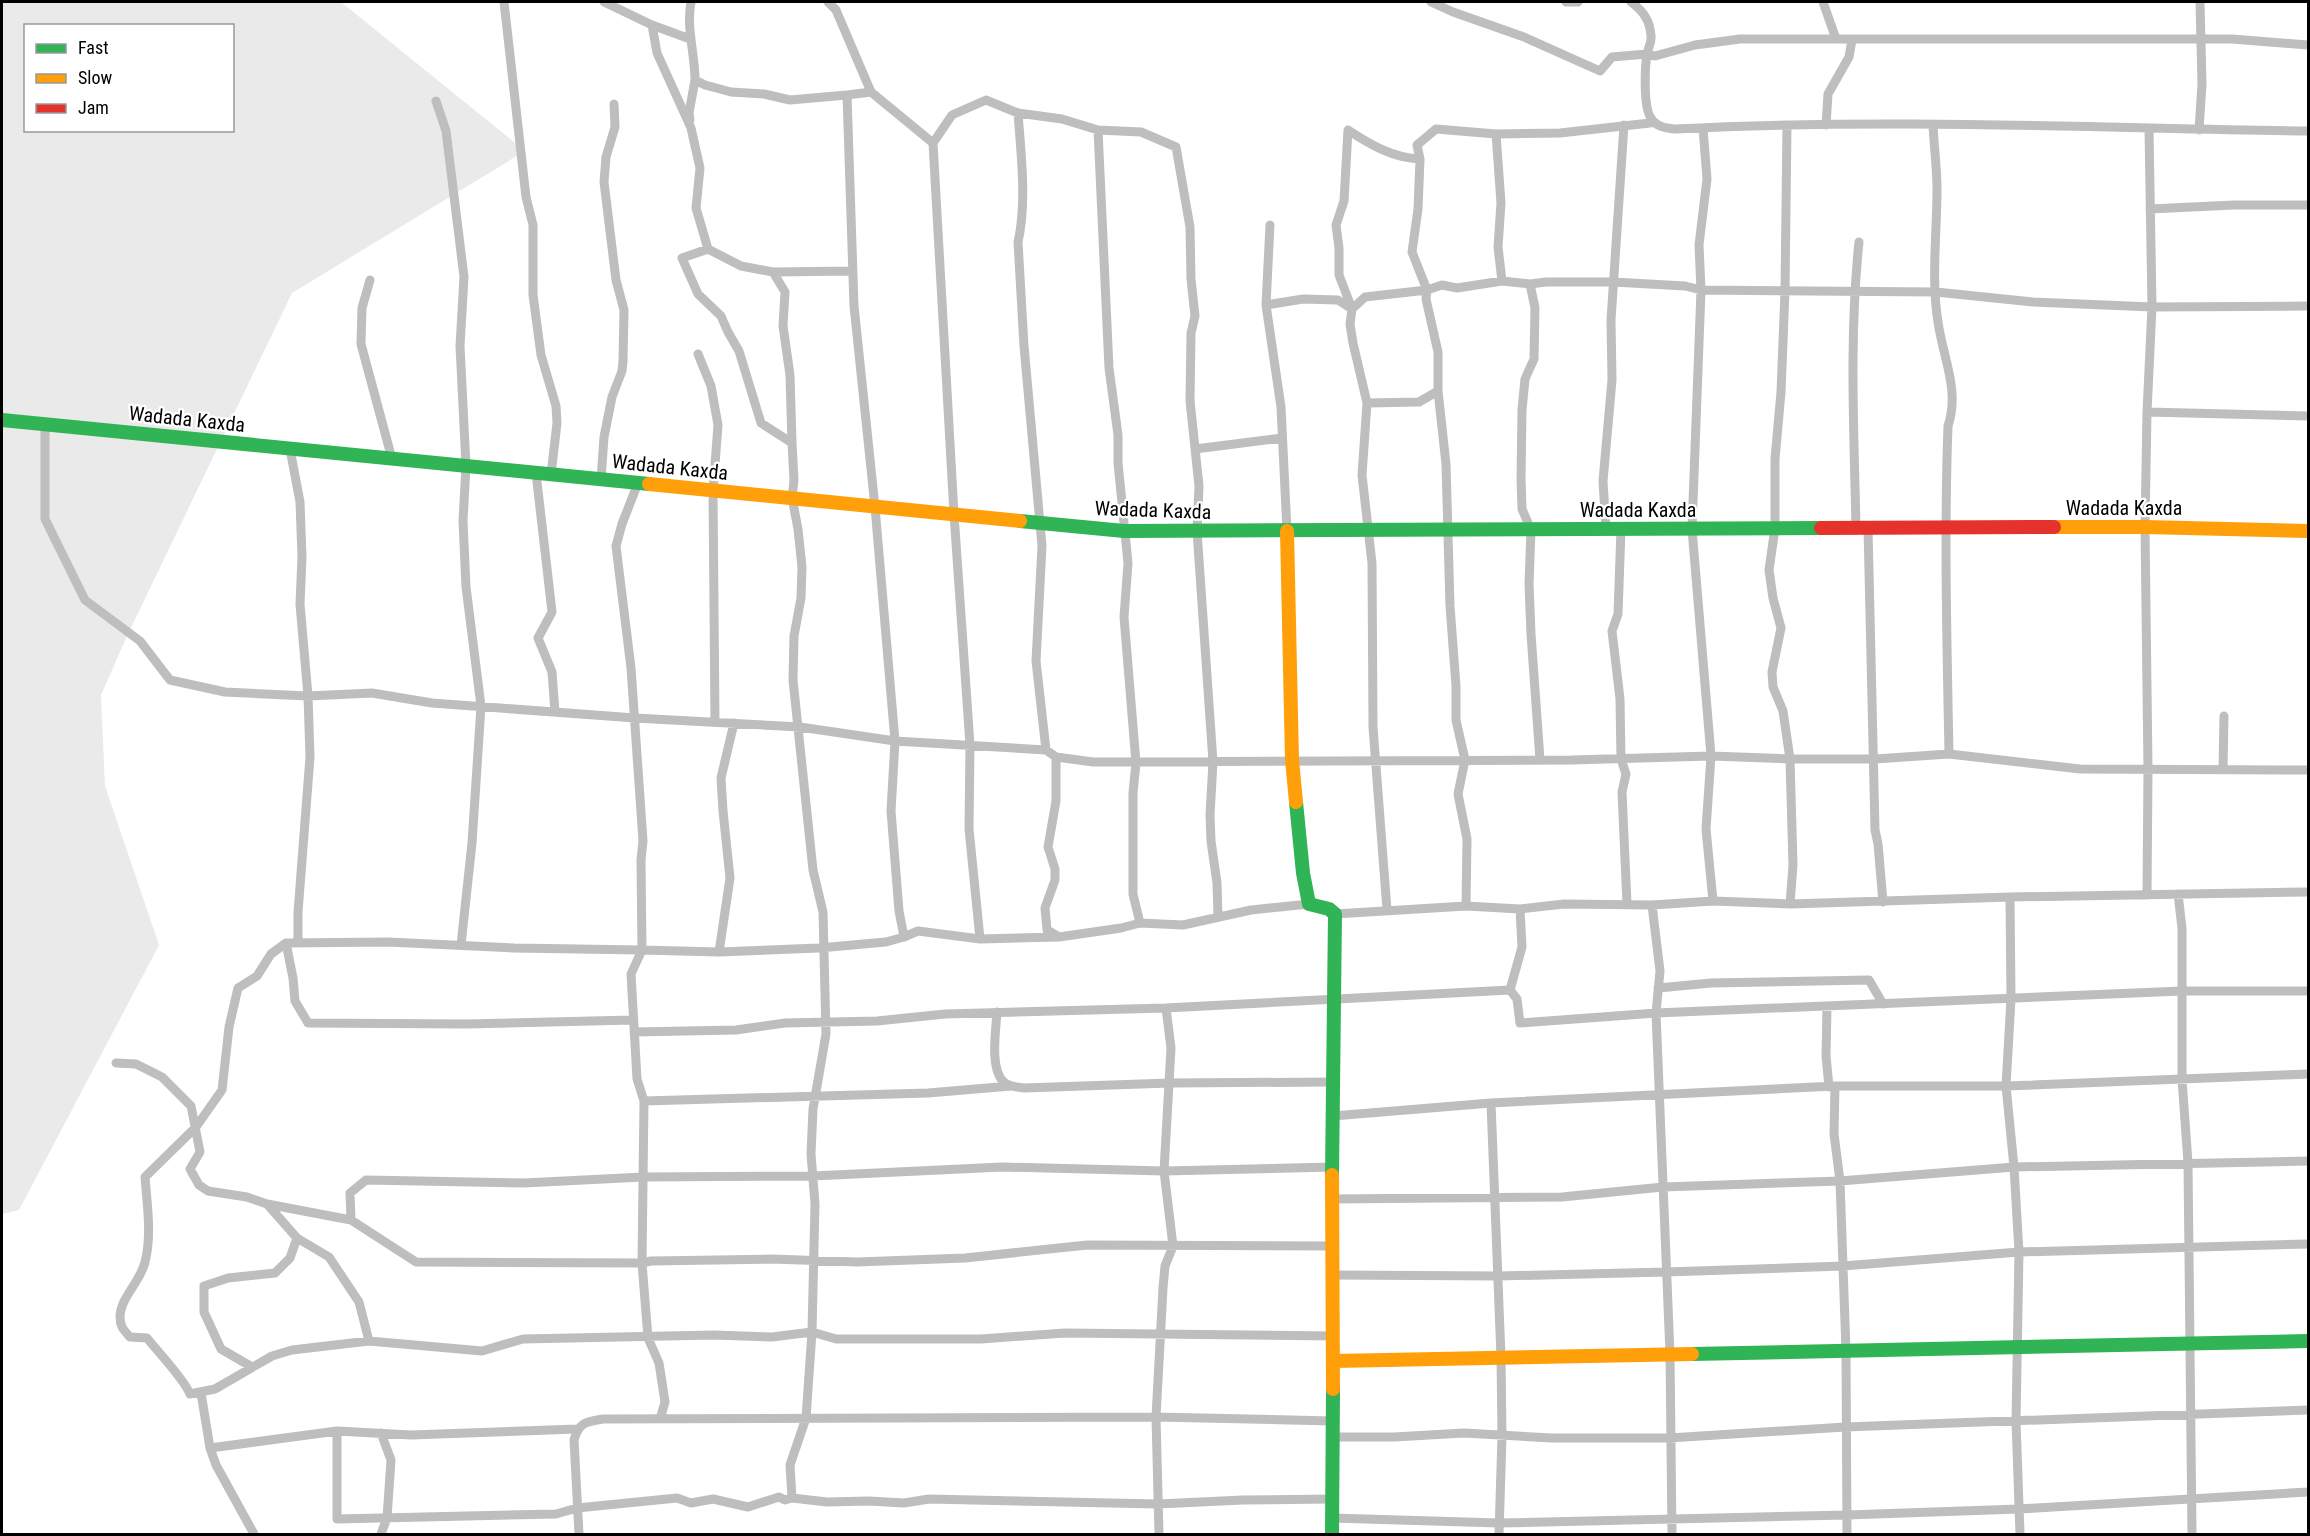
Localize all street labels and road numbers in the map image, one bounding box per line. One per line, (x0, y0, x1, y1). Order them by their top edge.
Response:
street label: Wadada Kaxda (128, 401, 246, 437)
street label: Wadada Kaxda (611, 449, 729, 485)
street label: Wadada Kaxda (1094, 496, 1212, 524)
street label: Wadada Kaxda (2066, 496, 2182, 520)
street label: Wadada Kaxda (1580, 498, 1696, 522)

